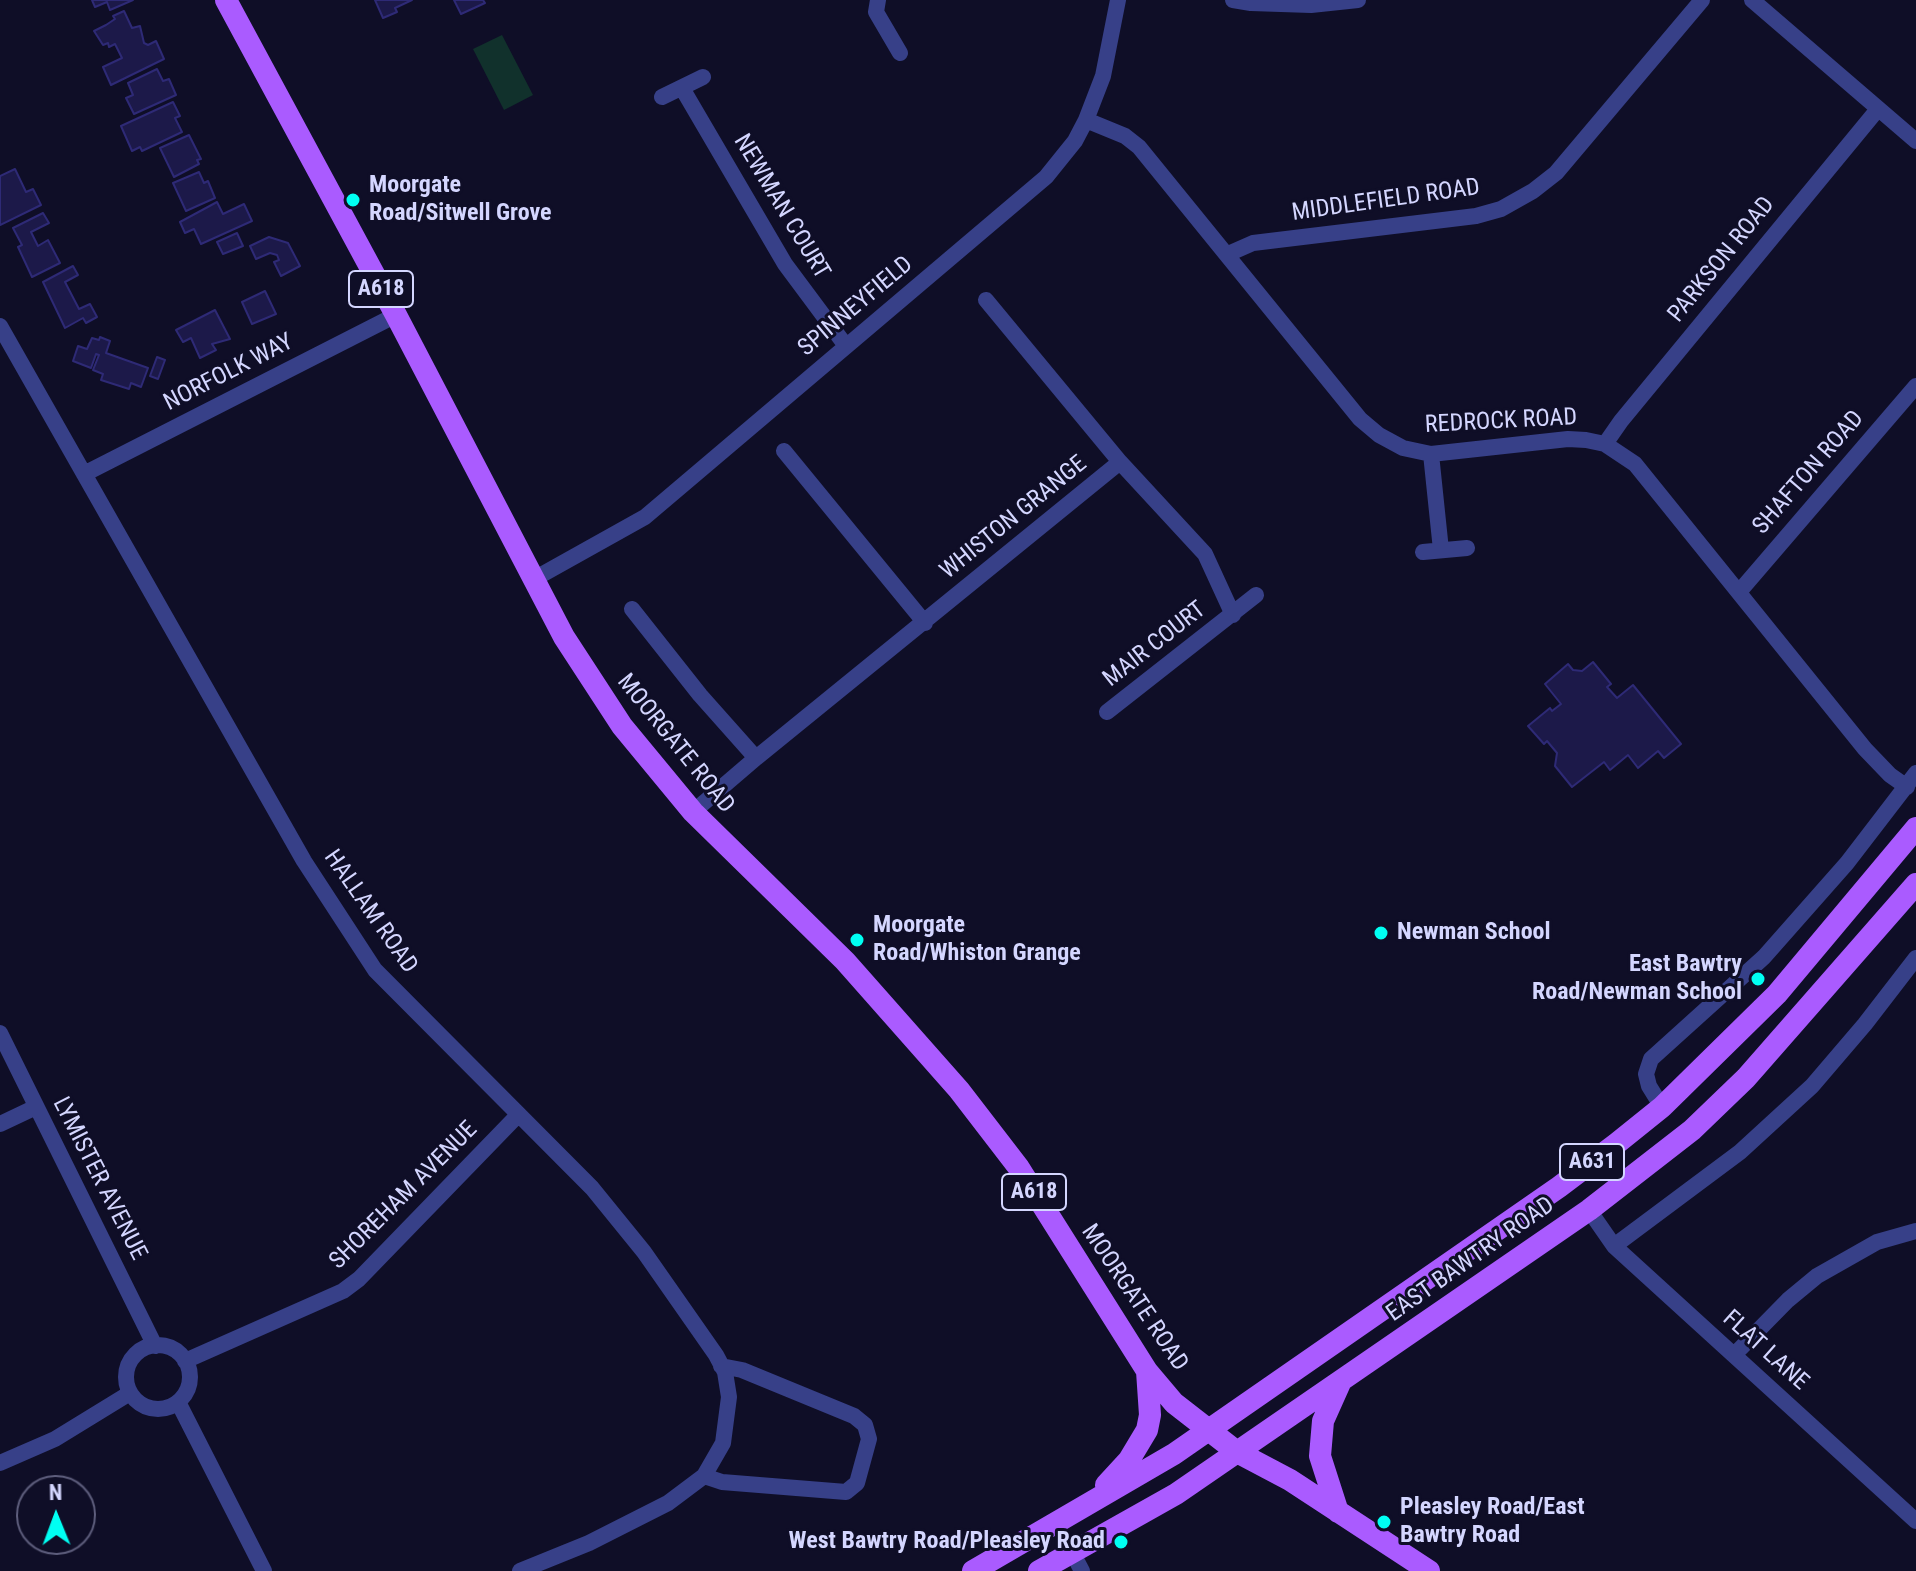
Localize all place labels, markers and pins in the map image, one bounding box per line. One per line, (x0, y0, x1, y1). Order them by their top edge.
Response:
place label: Moorgate Road/Sitwell Grove (369, 172, 551, 228)
marker: Moorgate Road/Sitwell Grove (344, 191, 362, 209)
place label: Moorgate Road/Whiston Grange (873, 912, 1081, 968)
place label: Newman School (1397, 919, 1551, 947)
marker: Newman School (1372, 924, 1390, 942)
marker: Moorgate Road/Whiston Grange (848, 931, 866, 949)
place label: East Bawtry Road/Newman School (1532, 951, 1742, 1007)
marker: East Bawtry Road/Newman School (1749, 970, 1767, 988)
place label: Pleasley Road/East Bawtry Road (1400, 1494, 1585, 1550)
marker: Pleasley Road/East Bawtry Road (1375, 1513, 1393, 1531)
place label: West Bawtry Road/Pleasley Road (789, 1528, 1105, 1556)
marker: West Bawtry Road/Pleasley Road (1112, 1533, 1130, 1551)

